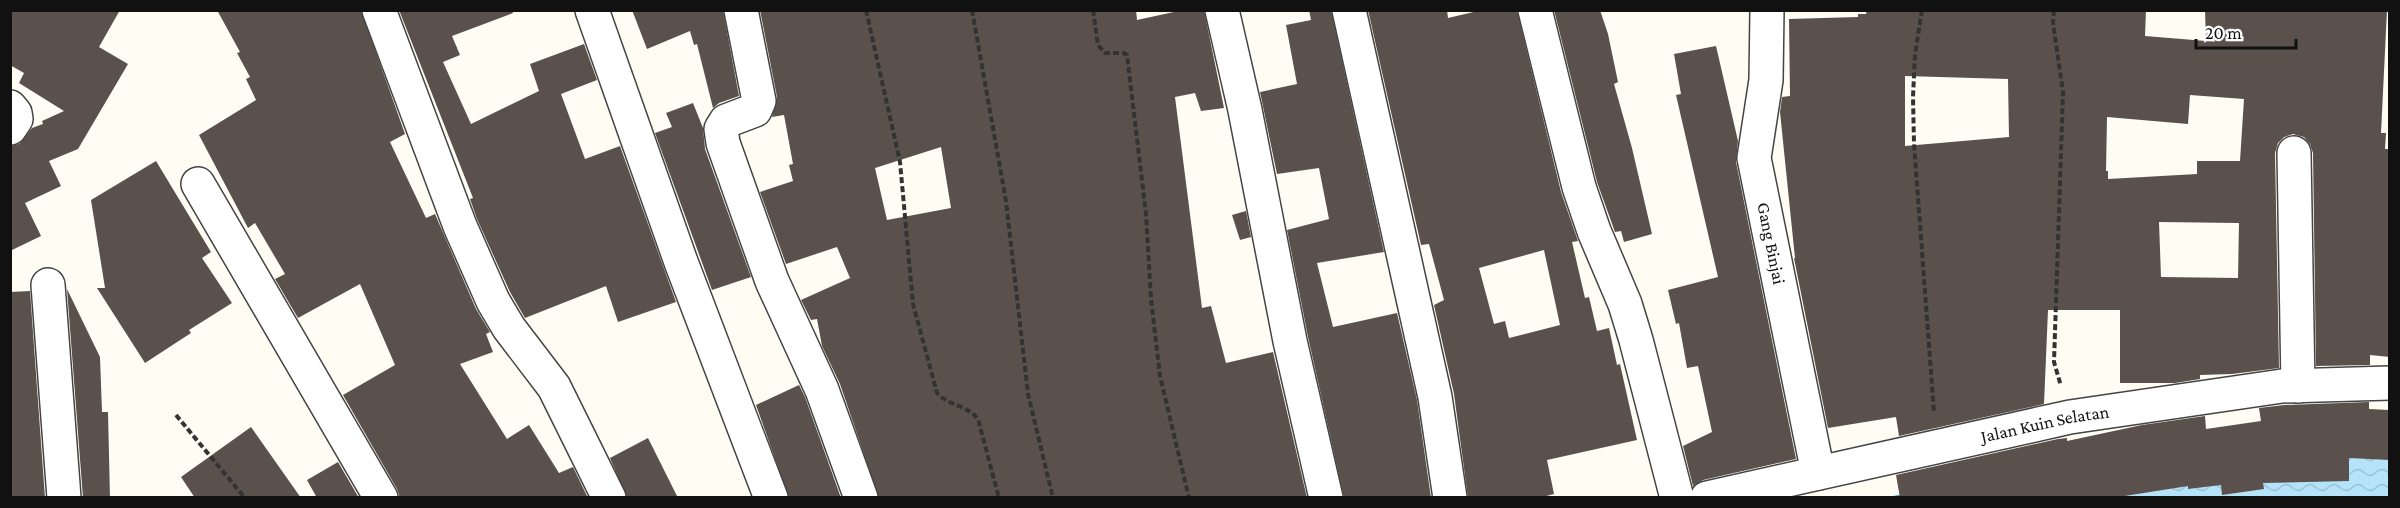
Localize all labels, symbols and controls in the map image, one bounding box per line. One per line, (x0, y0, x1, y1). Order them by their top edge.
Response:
scale bar (2196, 12, 2296, 50)
text: 20 m (2205, 23, 2242, 43)
street label: Gang Binjai (1753, 201, 1789, 286)
street label: Jalan Kuin Selatan (1977, 401, 2111, 447)

